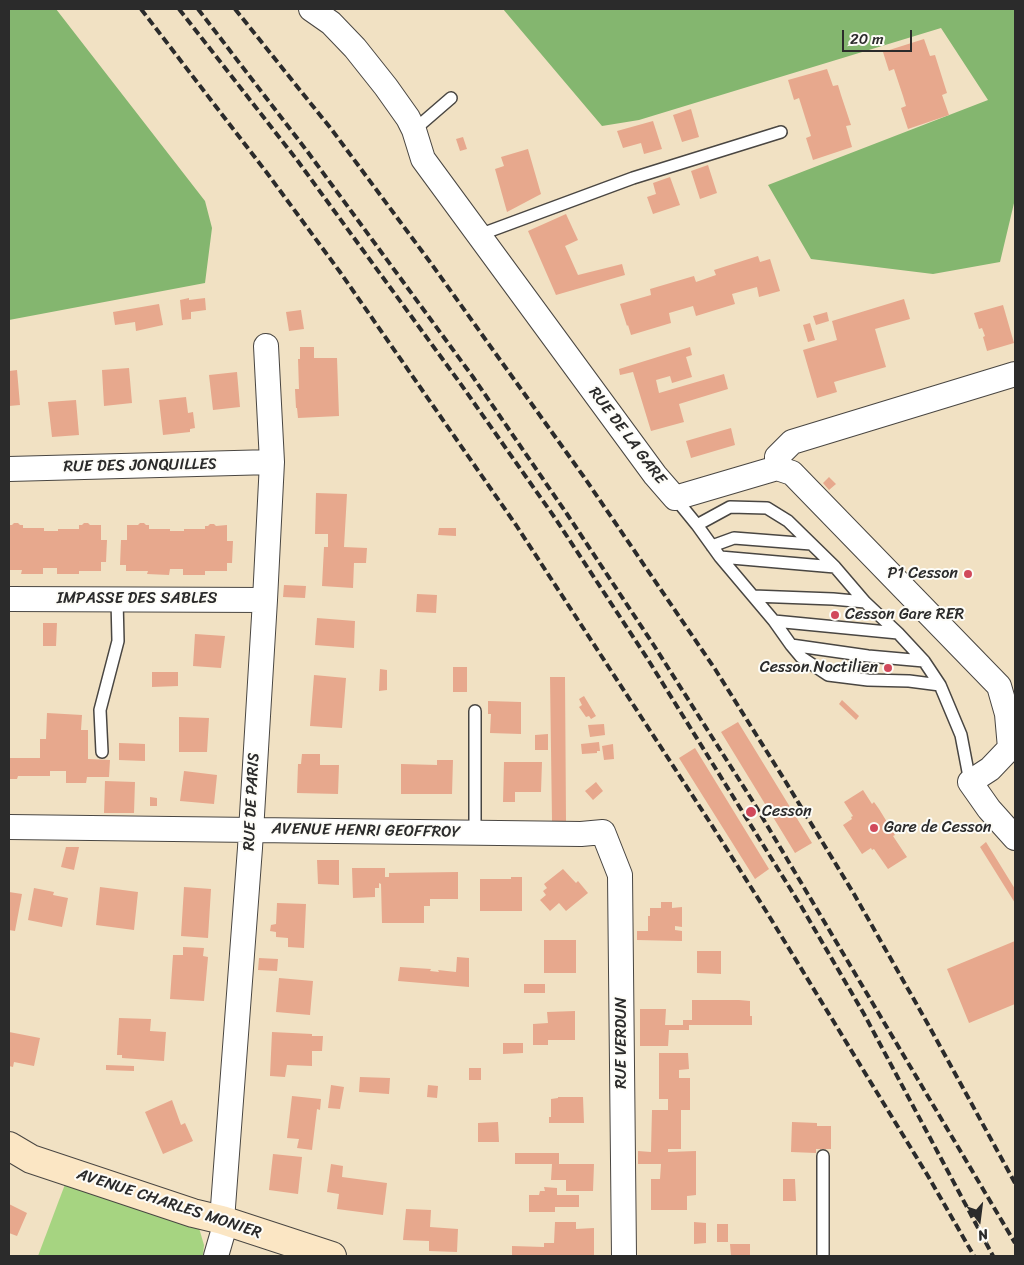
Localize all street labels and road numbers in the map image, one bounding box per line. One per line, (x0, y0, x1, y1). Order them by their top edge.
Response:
street label: RUE DE LA GARE (584, 383, 670, 489)
street label: RUE DES JONQUILLES (63, 455, 217, 477)
street label: IMPASSE DES SABLES (57, 589, 217, 609)
street label: RUE DE PARIS (240, 753, 264, 851)
street label: AVENUE HENRI GEOFFROY (271, 820, 461, 842)
street label: RUE VERDUN (612, 997, 632, 1089)
street label: AVENUE CHARLES MONIER (74, 1165, 264, 1243)

